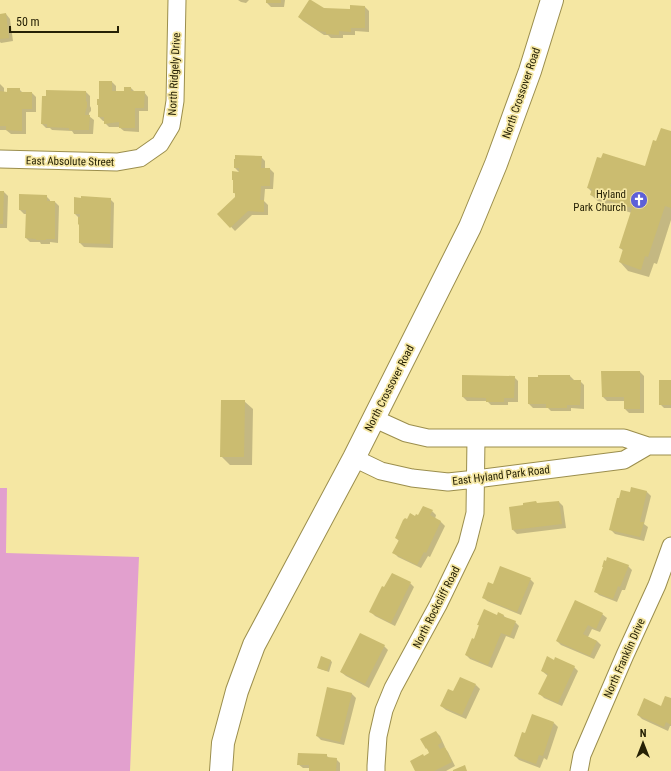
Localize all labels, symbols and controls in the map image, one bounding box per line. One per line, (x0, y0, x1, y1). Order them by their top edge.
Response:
scale bar (10, 8, 118, 34)
text: 50 m (16, 15, 40, 29)
street label: North Ridgely Drive (166, 32, 183, 116)
street label: North Crossover Road (500, 46, 543, 140)
street label: East Absolute Street (26, 154, 114, 169)
place label: Hyland Park Church (573, 188, 626, 214)
church icon: Hyland Park Church (629, 190, 649, 210)
street label: North Crossover Road (362, 343, 417, 434)
street label: East Hyland Park Road (452, 463, 551, 488)
street label: North Rockcliff Road (410, 564, 463, 650)
street label: North Franklin Drive (601, 616, 648, 700)
north arrow (623, 723, 663, 763)
text: N (640, 727, 647, 740)

